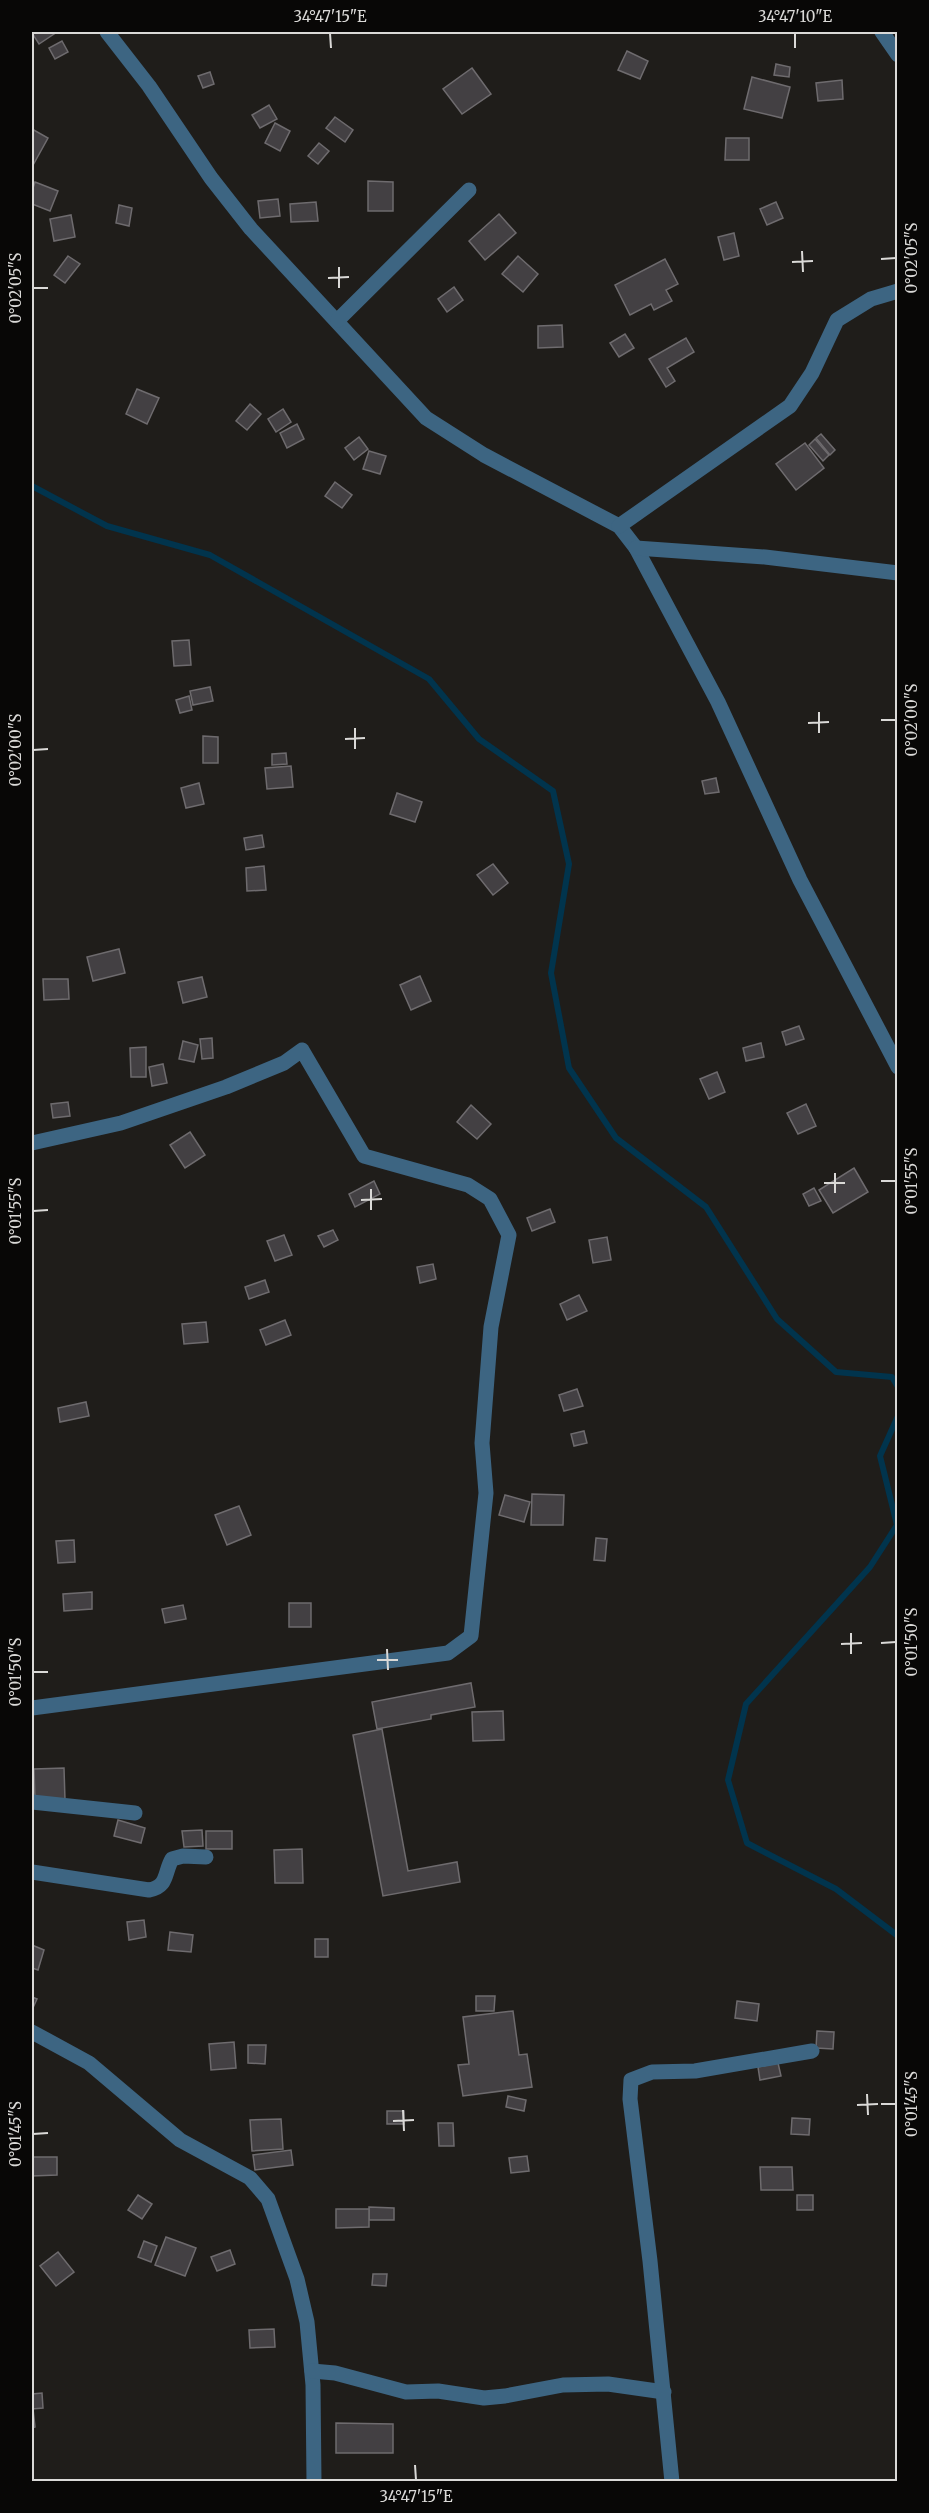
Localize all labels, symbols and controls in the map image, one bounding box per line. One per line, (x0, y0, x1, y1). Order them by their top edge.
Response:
text: 34°47'15"E (293, 7, 367, 26)
text: 34°47'10"E (758, 7, 833, 26)
text: 0°02'05"S (902, 222, 921, 294)
text: 0°02'05"S (6, 252, 25, 324)
text: 0°02'00"S (902, 684, 921, 756)
text: 0°02'00"S (6, 714, 25, 786)
text: 0°01'55"S (902, 1147, 921, 1215)
text: 0°01'55"S (6, 1177, 25, 1245)
text: 0°01'50"S (902, 1608, 921, 1676)
text: 0°01'50"S (6, 1638, 25, 1706)
text: 0°01'45"S (902, 2071, 921, 2137)
text: 0°01'45"S (6, 2101, 25, 2167)
text: 34°47'15"E (379, 2487, 453, 2506)

